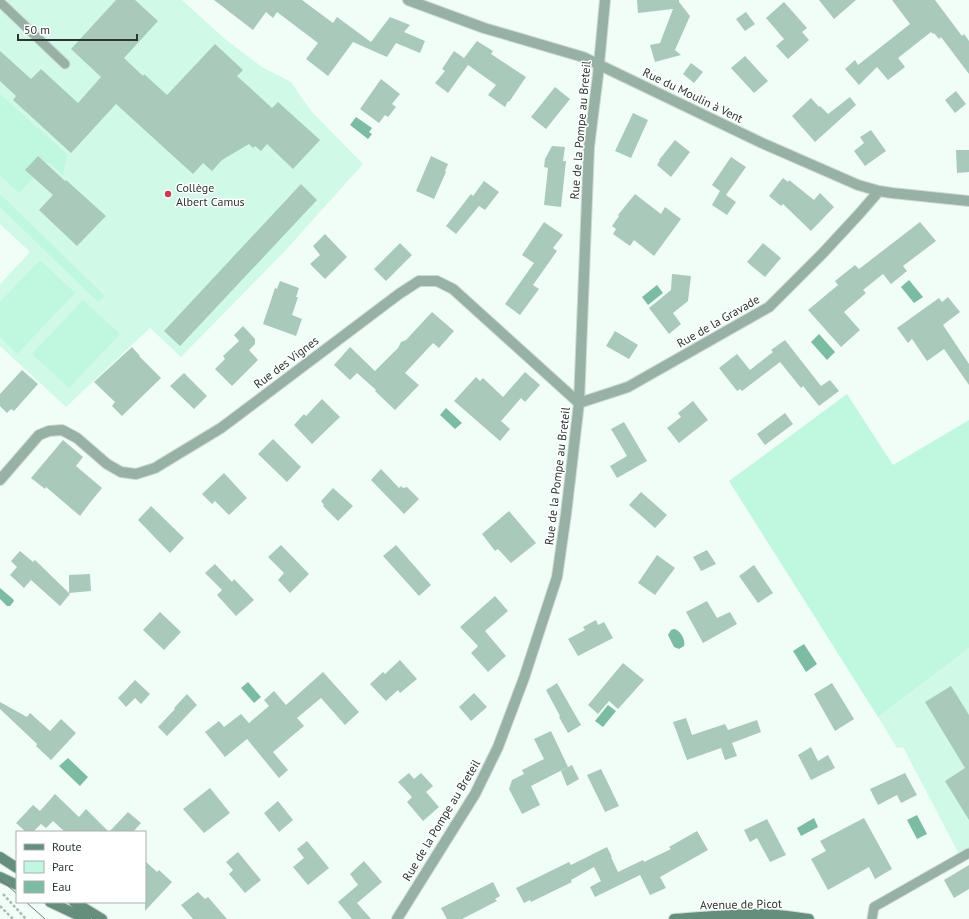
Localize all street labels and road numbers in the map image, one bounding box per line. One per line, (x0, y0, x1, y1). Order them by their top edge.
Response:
street label: Rue de la Pompe au Breteil (566, 60, 594, 200)
street label: Rue du Moulin à Vent (641, 64, 745, 126)
street label: Rue de la Gravade (674, 291, 762, 351)
street label: Rue des Vignes (251, 333, 321, 391)
street label: Rue de la Pompe au Breteil (541, 406, 573, 546)
street label: Rue de la Pompe au Breteil (399, 756, 483, 883)
street label: Avenue de Picot (700, 896, 782, 912)

